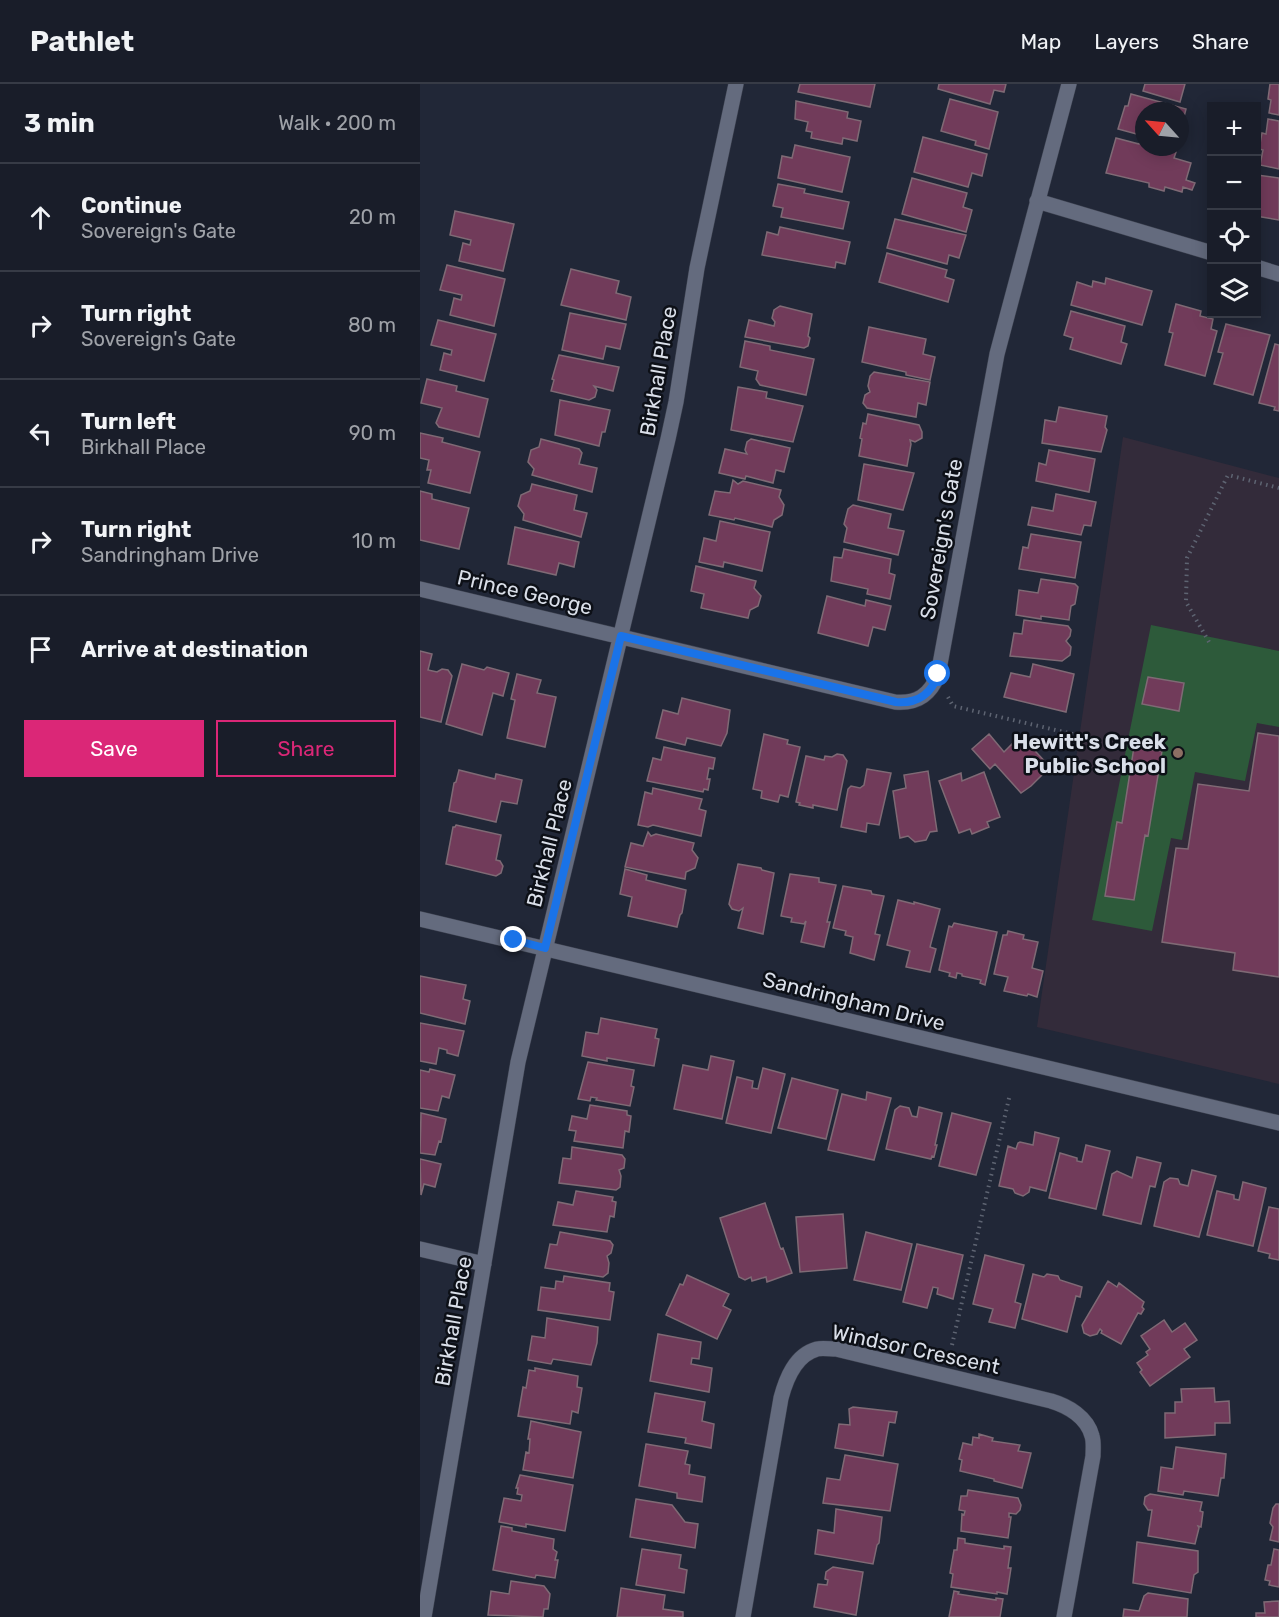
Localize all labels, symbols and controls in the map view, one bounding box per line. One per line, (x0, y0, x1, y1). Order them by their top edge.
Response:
text: Pathlet (30, 25, 134, 58)
text: Map (1020, 29, 1061, 54)
text: Layers (1094, 29, 1159, 54)
text: Share (1192, 29, 1249, 54)
north arrow (1135, 102, 1189, 156)
map controls (1207, 102, 1261, 318)
button: + (1207, 102, 1261, 156)
text: 3 min (24, 108, 95, 139)
text: Walk · 200 m (278, 111, 396, 135)
button: − (1207, 156, 1261, 210)
text: Continue (81, 192, 182, 219)
icon: ahead (24, 201, 57, 234)
text: 20 m (349, 205, 396, 229)
button: locate (1207, 210, 1261, 264)
text: Sovereign's Gate (81, 219, 236, 243)
button: layers (1207, 264, 1261, 318)
text: Turn right (81, 300, 191, 327)
street label: Birkhall Place (634, 304, 682, 438)
icon: right (24, 309, 57, 342)
text: 80 m (348, 313, 396, 337)
text: Sovereign's Gate (81, 327, 236, 351)
text: Turn left (81, 408, 176, 435)
icon: left (24, 417, 57, 450)
text: 90 m (349, 421, 396, 445)
text: Birkhall Place (81, 435, 206, 459)
street label: Sovereign's Gate (915, 457, 967, 621)
text: Turn right (81, 516, 191, 543)
icon: right (24, 525, 57, 558)
text: 10 m (352, 529, 396, 553)
text: Sandringham Drive (81, 543, 259, 567)
street label: Prince George (455, 564, 595, 620)
icon: arrive (24, 633, 57, 666)
text: Arrive at destination (81, 636, 308, 663)
route start (924, 660, 950, 686)
button: Save (24, 720, 204, 777)
button: Share (216, 720, 396, 777)
place label: Hewitt's Creek Public School (1013, 729, 1167, 778)
marker: Hewitt's Creek Public School (1171, 746, 1185, 760)
street label: Birkhall Place (521, 776, 577, 910)
route end (500, 926, 526, 952)
street label: Sandringham Drive (760, 966, 948, 1036)
street label: Birkhall Place (429, 1254, 477, 1388)
street label: Windsor Crescent (830, 1319, 1002, 1379)

